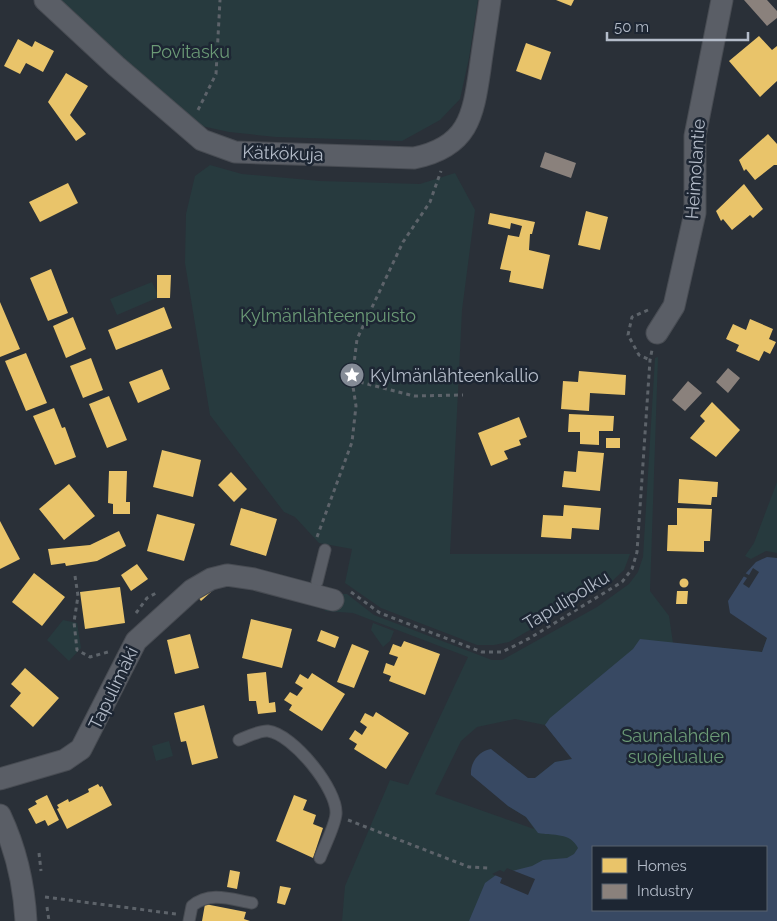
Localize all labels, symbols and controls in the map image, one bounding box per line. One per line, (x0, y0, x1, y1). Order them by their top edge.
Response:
scale bar (607, 10, 748, 42)
text: 50 m (614, 18, 649, 36)
park label: Povitasku (150, 41, 230, 62)
street label: Heimolantie (681, 118, 709, 220)
street label: Kätkökuja (242, 141, 324, 165)
park label: Kylmänlähteenpuisto (240, 305, 416, 326)
place icon: Kylmänlähteenkallio (339, 362, 365, 388)
place label: Kylmänlähteenkallio (370, 365, 539, 386)
street label: Tapulipolku (519, 566, 613, 634)
street label: Tapulimäki (84, 643, 142, 733)
park label: Saunalahden suojelualue (621, 725, 731, 767)
legend (592, 846, 767, 911)
text: Homes (637, 857, 687, 875)
text: Industry (637, 882, 693, 900)

